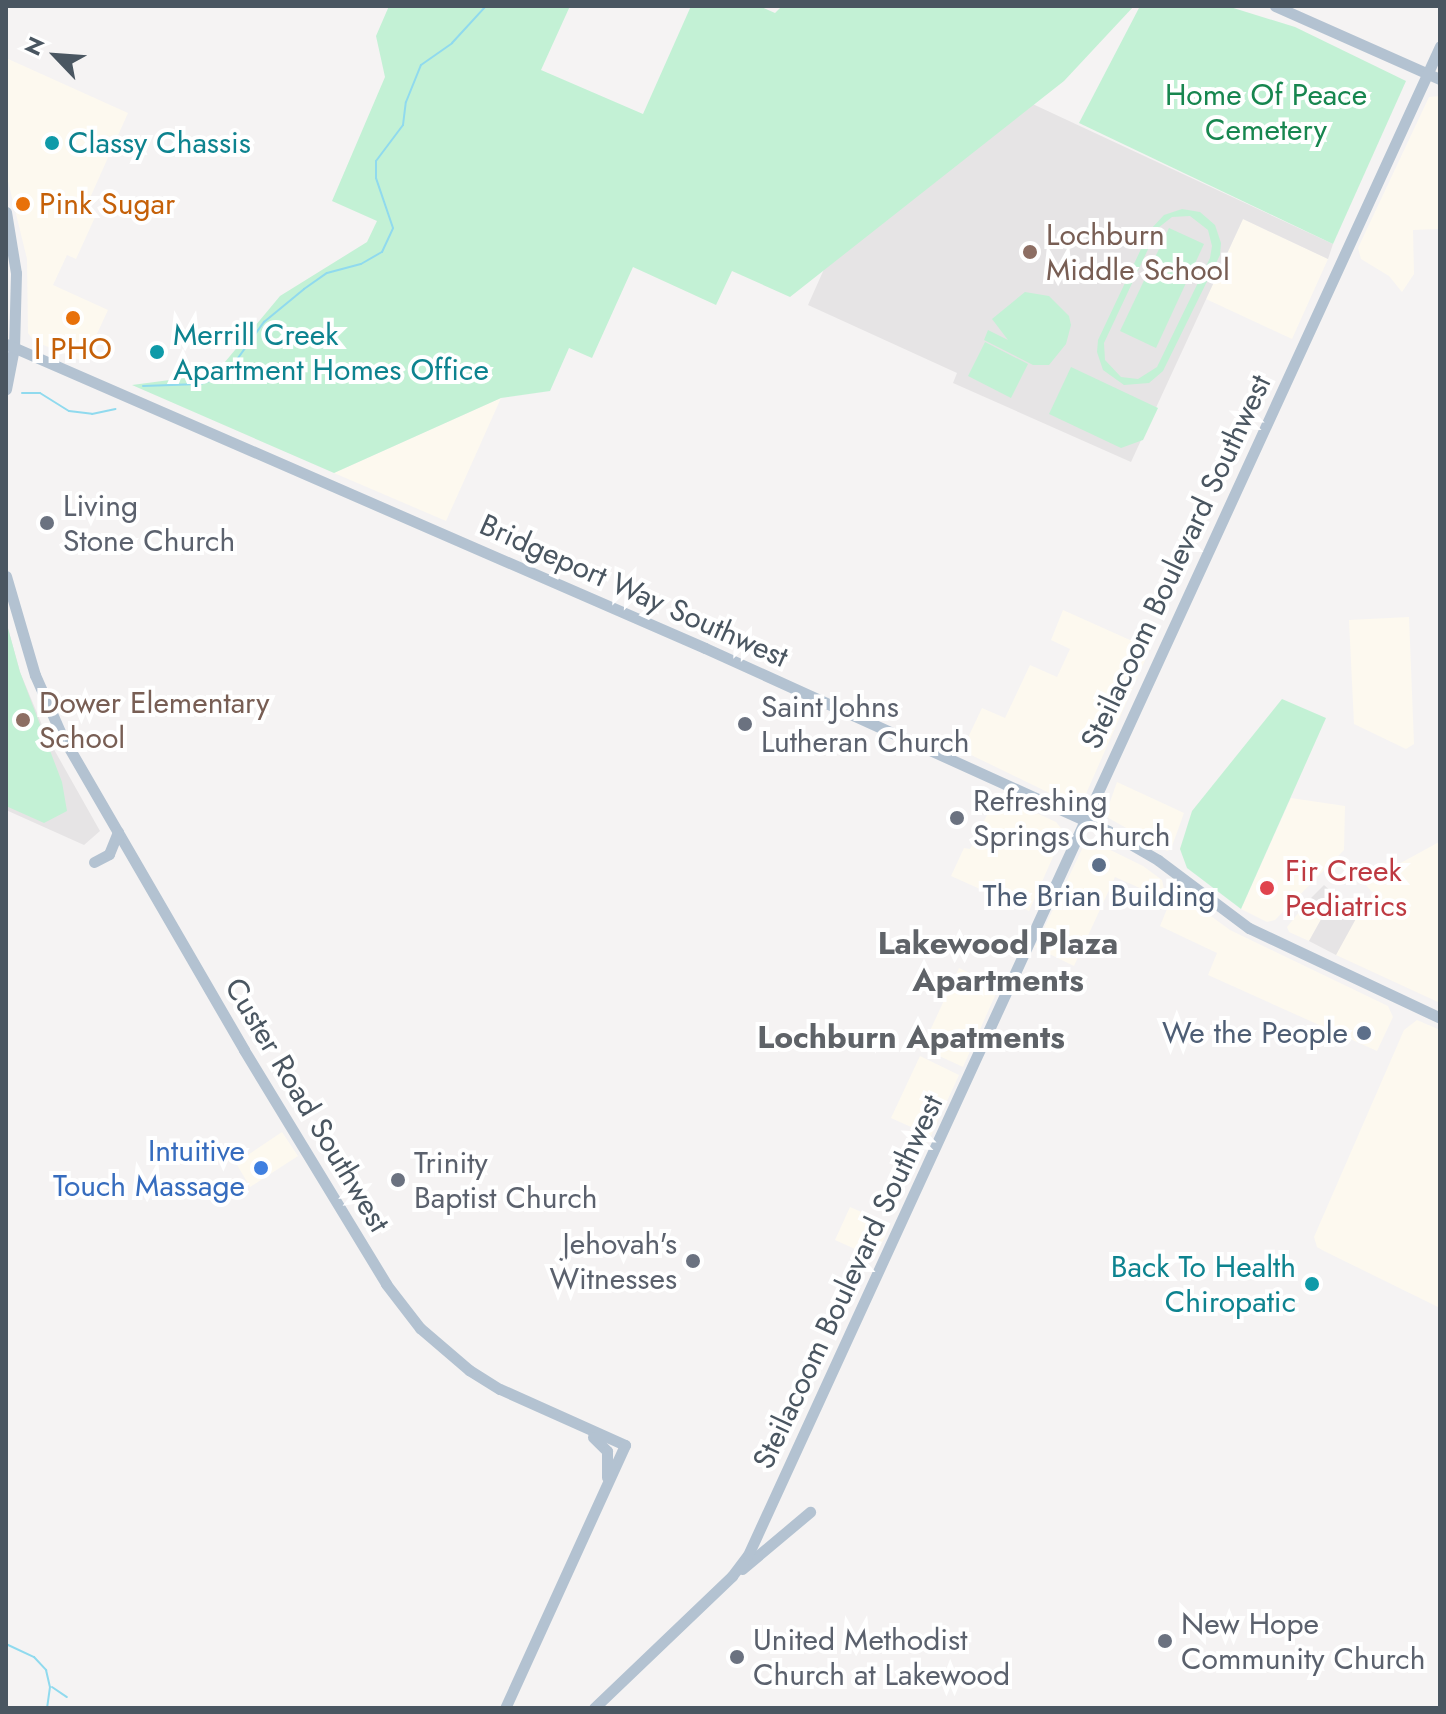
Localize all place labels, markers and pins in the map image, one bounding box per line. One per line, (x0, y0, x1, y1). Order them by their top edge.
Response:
place label: Classy Chassis (68, 125, 251, 161)
marker: Classy Chassis (43, 134, 61, 152)
place label: Pink Sugar (39, 186, 175, 222)
marker: Pink Sugar (14, 195, 32, 213)
place label: Lochburn Middle School (1046, 217, 1230, 288)
marker: Lochburn Middle School (1021, 243, 1039, 261)
marker: I PHO (64, 309, 82, 327)
place label: Merrill Creek Apartment Homes Office (173, 317, 489, 388)
place label: I PHO (34, 331, 112, 367)
marker: Merrill Creek Apartment Homes Office (148, 343, 166, 361)
place label: Living Stone Church (63, 488, 235, 558)
marker: Living Stone Church (38, 514, 56, 532)
place label: Dower Elementary School (39, 685, 269, 756)
place label: Saint Johns Lutheran Church (761, 689, 969, 760)
marker: Dower Elementary School (14, 711, 32, 729)
marker: Saint Johns Lutheran Church (736, 715, 754, 733)
place label: Refreshing Springs Church (973, 783, 1171, 854)
marker: Refreshing Springs Church (948, 809, 966, 827)
place label: Fir Creek Pediatrics (1285, 853, 1407, 924)
marker: The Brian Building (1090, 856, 1108, 874)
marker: Fir Creek Pediatrics (1256, 877, 1278, 899)
place label: The Brian Building (982, 878, 1216, 914)
place label: We the People (1162, 1015, 1348, 1051)
marker: We the People (1355, 1024, 1373, 1042)
place label: Intuitive Touch Massage (53, 1133, 245, 1204)
place label: Trinity Baptist Church (414, 1145, 598, 1216)
marker: Intuitive Touch Massage (252, 1159, 270, 1177)
marker: Trinity Baptist Church (389, 1171, 407, 1189)
place label: Jehovah's Witnesses (549, 1226, 677, 1296)
place label: Back To Health Chiropatic (1111, 1249, 1296, 1320)
marker: Jehovah's Witnesses (684, 1252, 702, 1270)
marker: Back To Health Chiropatic (1303, 1275, 1321, 1293)
place label: New Hope Community Church (1181, 1606, 1425, 1676)
place label: United Methodist Church at Lakewood (753, 1622, 1010, 1692)
marker: New Hope Community Church (1156, 1632, 1174, 1650)
marker: United Methodist Church at Lakewood (728, 1648, 746, 1666)

